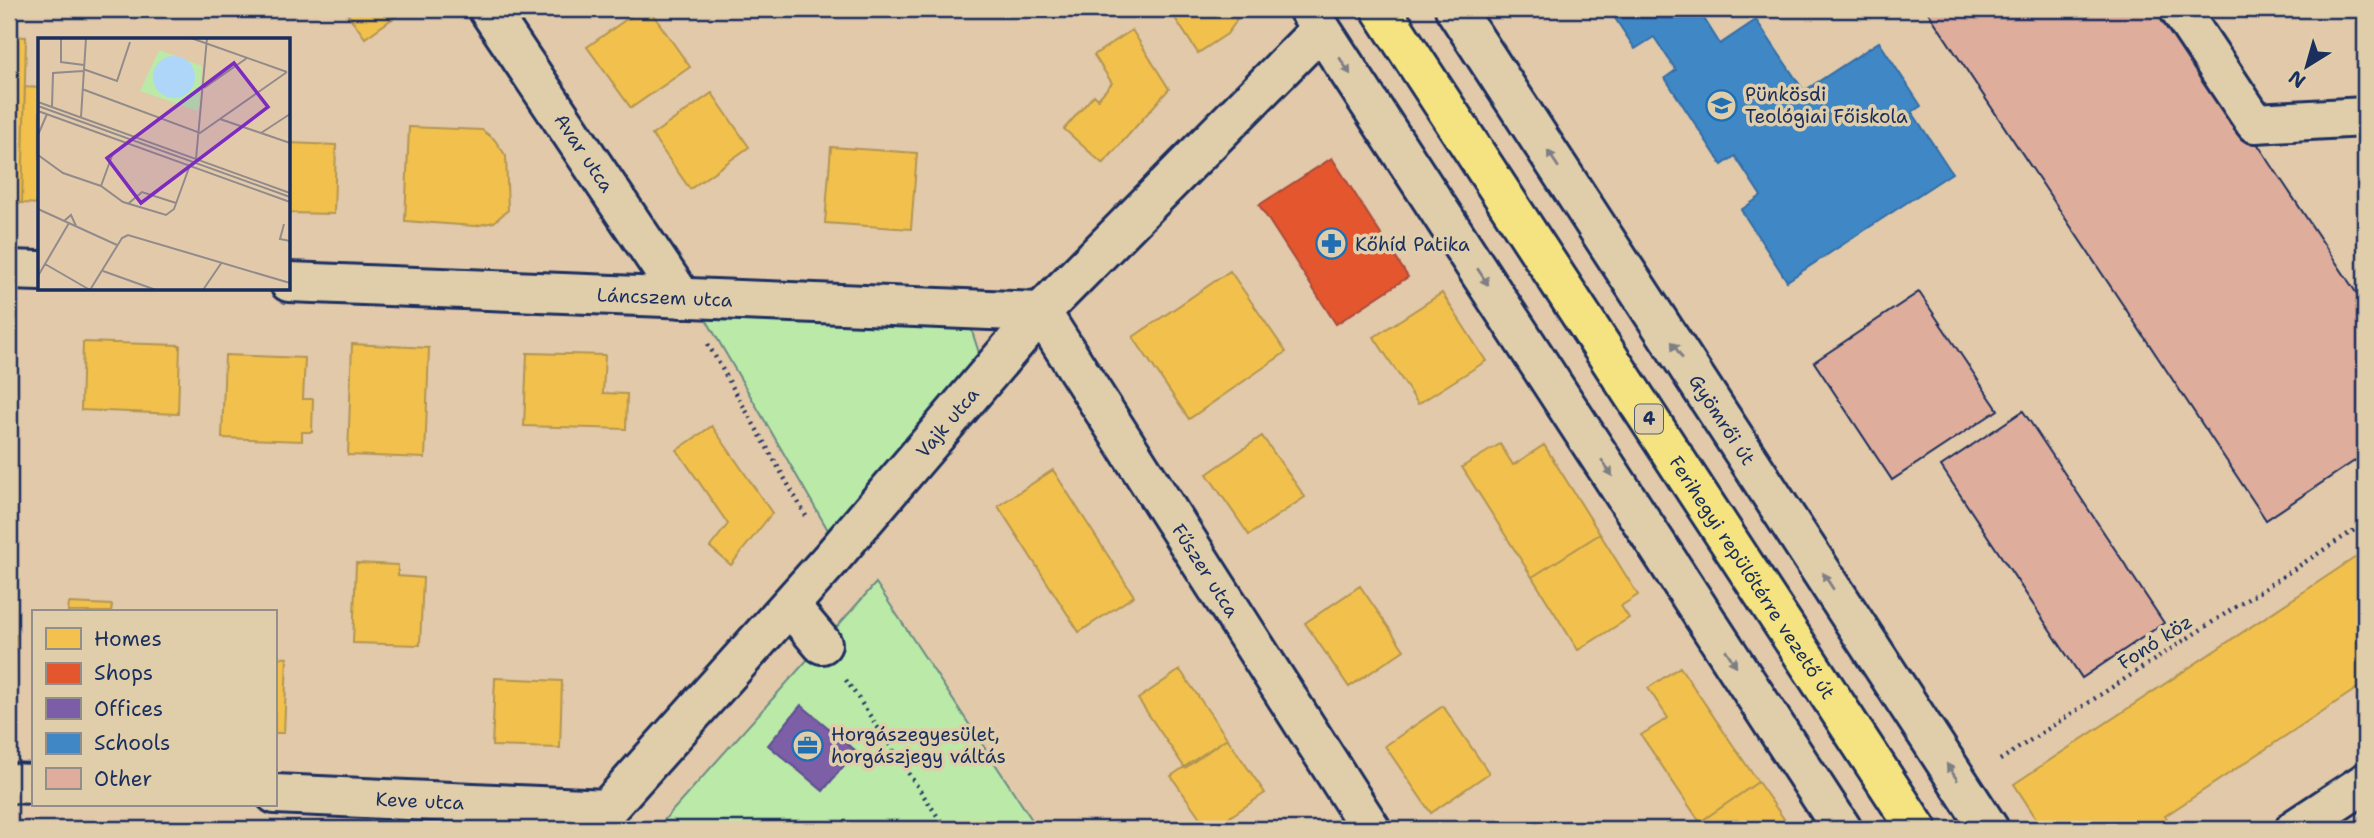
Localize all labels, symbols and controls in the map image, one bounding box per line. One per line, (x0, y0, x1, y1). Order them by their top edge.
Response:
north arrow (2272, 32, 2342, 102)
inset map (38, 38, 290, 290)
one-way arrow (1339, 56, 1352, 76)
text: N (2284, 65, 2311, 94)
place label: Pünkösdi Teológiai Főiskola (1745, 82, 1908, 129)
school or university icon: Pünkösdi Teológiai Főiskola (1705, 88, 1739, 122)
street label: Avar utca (549, 108, 620, 197)
one-way arrow (1546, 150, 1560, 168)
pharmacy icon: Kőhíd Patika (1315, 227, 1349, 261)
place label: Kőhíd Patika (1355, 232, 1470, 257)
one-way arrow (1476, 268, 1490, 286)
street label: Láncszem utca (596, 282, 733, 312)
one-way arrow (1670, 341, 1684, 359)
street label: Gyömrői út (1684, 369, 1761, 470)
street label: Vajk utca (910, 382, 984, 463)
road number: 4 (1635, 404, 1663, 433)
street label: Ferihegyi repülőtérre vezető út (1664, 451, 1841, 704)
one-way arrow (1600, 458, 1613, 477)
street label: Fűszer utca (1167, 519, 1245, 622)
one-way arrow (1822, 572, 1835, 591)
street label: Fonó köz (2113, 609, 2197, 675)
legend (32, 610, 276, 806)
text: Homes (94, 625, 162, 653)
one-way arrow (1725, 649, 1738, 668)
text: Shops (94, 659, 153, 687)
text: Offices (94, 695, 163, 723)
place label: Horgászegyesület, horgászjegy váltás (831, 722, 1006, 769)
office icon: Horgászegyesület, horgászjegy váltás (791, 728, 825, 762)
text: Schools (94, 729, 170, 757)
one-way arrow (1946, 762, 1959, 782)
text: Other (94, 765, 152, 793)
street label: Keve utca (375, 786, 465, 815)

